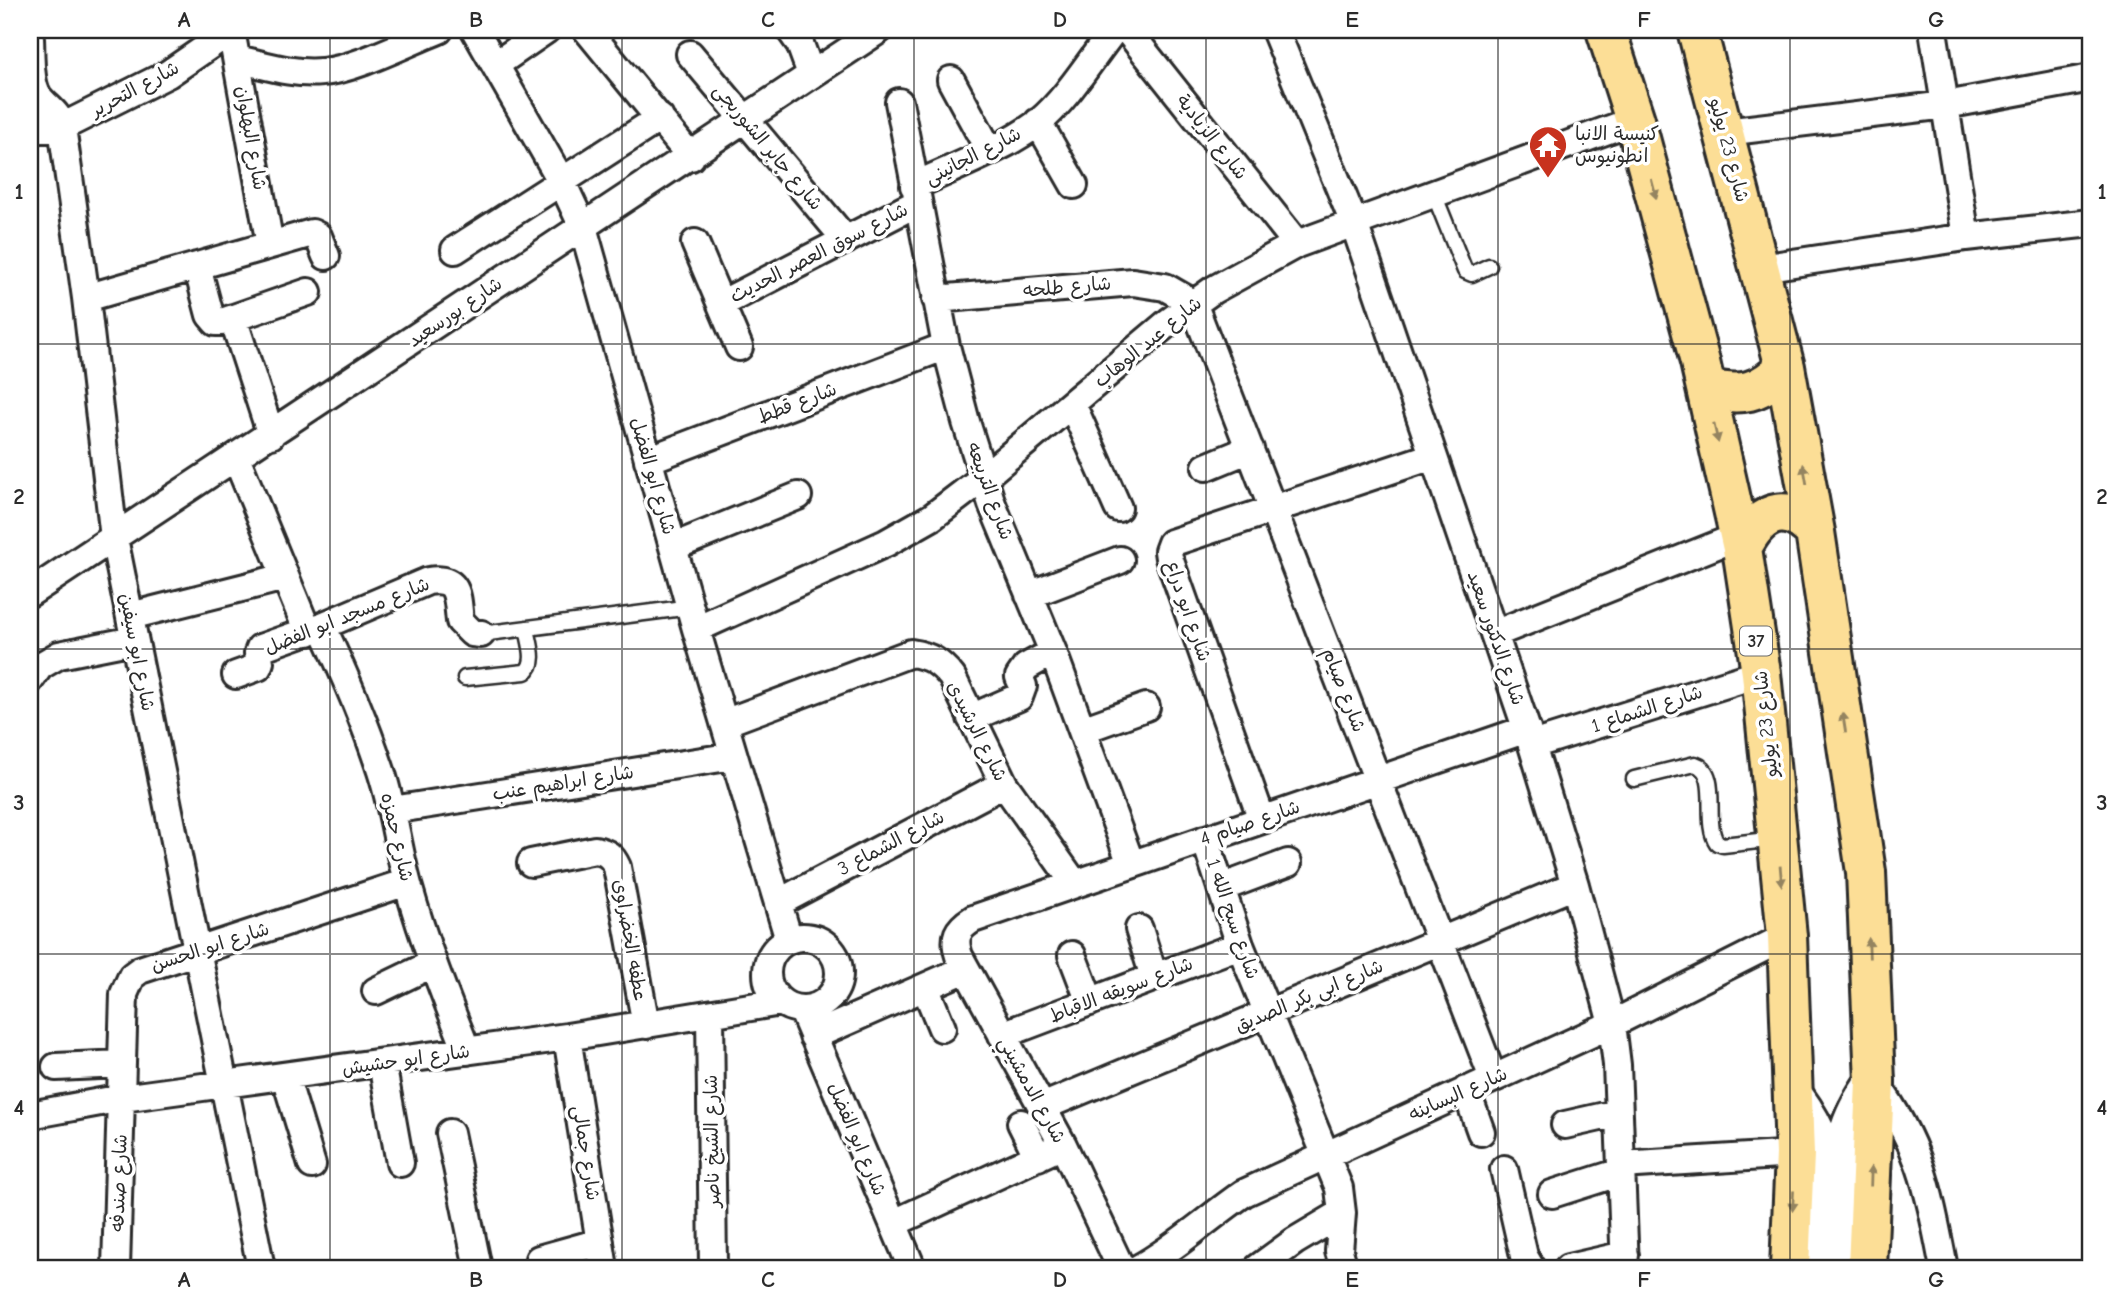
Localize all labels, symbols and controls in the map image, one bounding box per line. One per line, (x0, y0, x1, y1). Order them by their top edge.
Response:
text: A (178, 6, 191, 33)
text: B (469, 6, 483, 33)
text: C (761, 6, 775, 33)
text: D (1053, 6, 1067, 33)
text: E (1345, 6, 1359, 33)
text: F (1637, 6, 1651, 33)
text: G (1928, 6, 1944, 33)
street label: شارع التحرير (85, 57, 184, 124)
street label: شارع جابر الشوربجى (707, 79, 827, 216)
street label: شارع البهلوان (229, 84, 271, 192)
street label: شارع الزيادية (1170, 90, 1252, 185)
street label: شارع 23 يوليو (1702, 94, 1753, 205)
street label: شارع الجانينى (921, 122, 1026, 191)
place label: كنيسة الانبا انطونيوس (1575, 123, 1659, 168)
temple icon: كنيسة الانبا انطونيوس (1527, 124, 1569, 179)
text: 1 (14, 178, 24, 205)
one-way arrow (1649, 178, 1660, 200)
text: 1 (2097, 178, 2107, 205)
street label: شارع سوق العصر الحديث (726, 199, 913, 309)
street label: شارع بورسعيد (404, 272, 507, 353)
street label: شارع طلحه (1022, 272, 1112, 304)
street label: شارع عبد الوهاب (1090, 292, 1207, 394)
street label: شارع قطط (754, 378, 841, 430)
street label: شارع ابو الفضل (624, 415, 680, 538)
one-way arrow (1711, 422, 1722, 444)
street label: شارع التربيعه (960, 439, 1018, 543)
one-way arrow (1799, 463, 1810, 485)
text: 2 (13, 483, 25, 510)
text: 2 (2096, 483, 2108, 510)
street label: شارع ابو دراع (1159, 558, 1216, 665)
street label: شارع الدكتور سعيد (1461, 568, 1529, 709)
street label: شارع مسجد ابو الفضل (261, 573, 433, 661)
street label: شارع ابو سيفين (113, 591, 159, 713)
road number: 37 (1740, 626, 1772, 656)
street label: شارع صيام (1315, 645, 1370, 736)
street label: شارع 23 يوليو (1749, 669, 1785, 779)
street label: شارع الرشيدى (941, 677, 1012, 786)
street label: شارع الشماع 1 (1589, 681, 1706, 739)
one-way arrow (1838, 711, 1849, 733)
street label: شارع ابراهيم عنب (491, 761, 636, 808)
text: 3 (13, 789, 25, 816)
text: 3 (2096, 789, 2108, 816)
street label: شارع حمزه (374, 791, 418, 884)
street label: شارع صيام 4 (1197, 796, 1304, 853)
street label: شارع الشماع 3 (834, 806, 949, 882)
street label: شارع سبح الله 1 (1200, 856, 1264, 983)
one-way arrow (1776, 865, 1787, 887)
street label: عطفه الخضراوى (609, 878, 651, 1002)
street label: شارع ابو الحسن (148, 917, 273, 978)
one-way arrow (1864, 937, 1875, 959)
street label: شارع سويقه الاقباط (1046, 952, 1197, 1029)
street label: شارع ابى بكر الصديق (1232, 955, 1387, 1039)
street label: شارع الدمشيني (989, 1033, 1070, 1150)
street label: شارع ابو حشيش (341, 1040, 472, 1082)
street label: شارع البساينه (1405, 1062, 1511, 1127)
street label: شارع الشيخ ناصر (700, 1074, 726, 1210)
street label: شارع ابو الفضل (821, 1079, 891, 1200)
text: 4 (14, 1094, 25, 1121)
text: 4 (2097, 1094, 2108, 1121)
street label: شارع جمالى (566, 1104, 604, 1202)
street label: شارع صندفه (106, 1134, 134, 1232)
one-way arrow (1865, 1164, 1876, 1186)
one-way arrow (1787, 1190, 1798, 1212)
text: A (178, 1266, 191, 1293)
text: B (469, 1266, 483, 1293)
text: C (761, 1266, 775, 1293)
text: D (1053, 1266, 1067, 1293)
text: E (1345, 1266, 1359, 1293)
text: F (1637, 1266, 1651, 1293)
text: G (1928, 1266, 1944, 1293)

